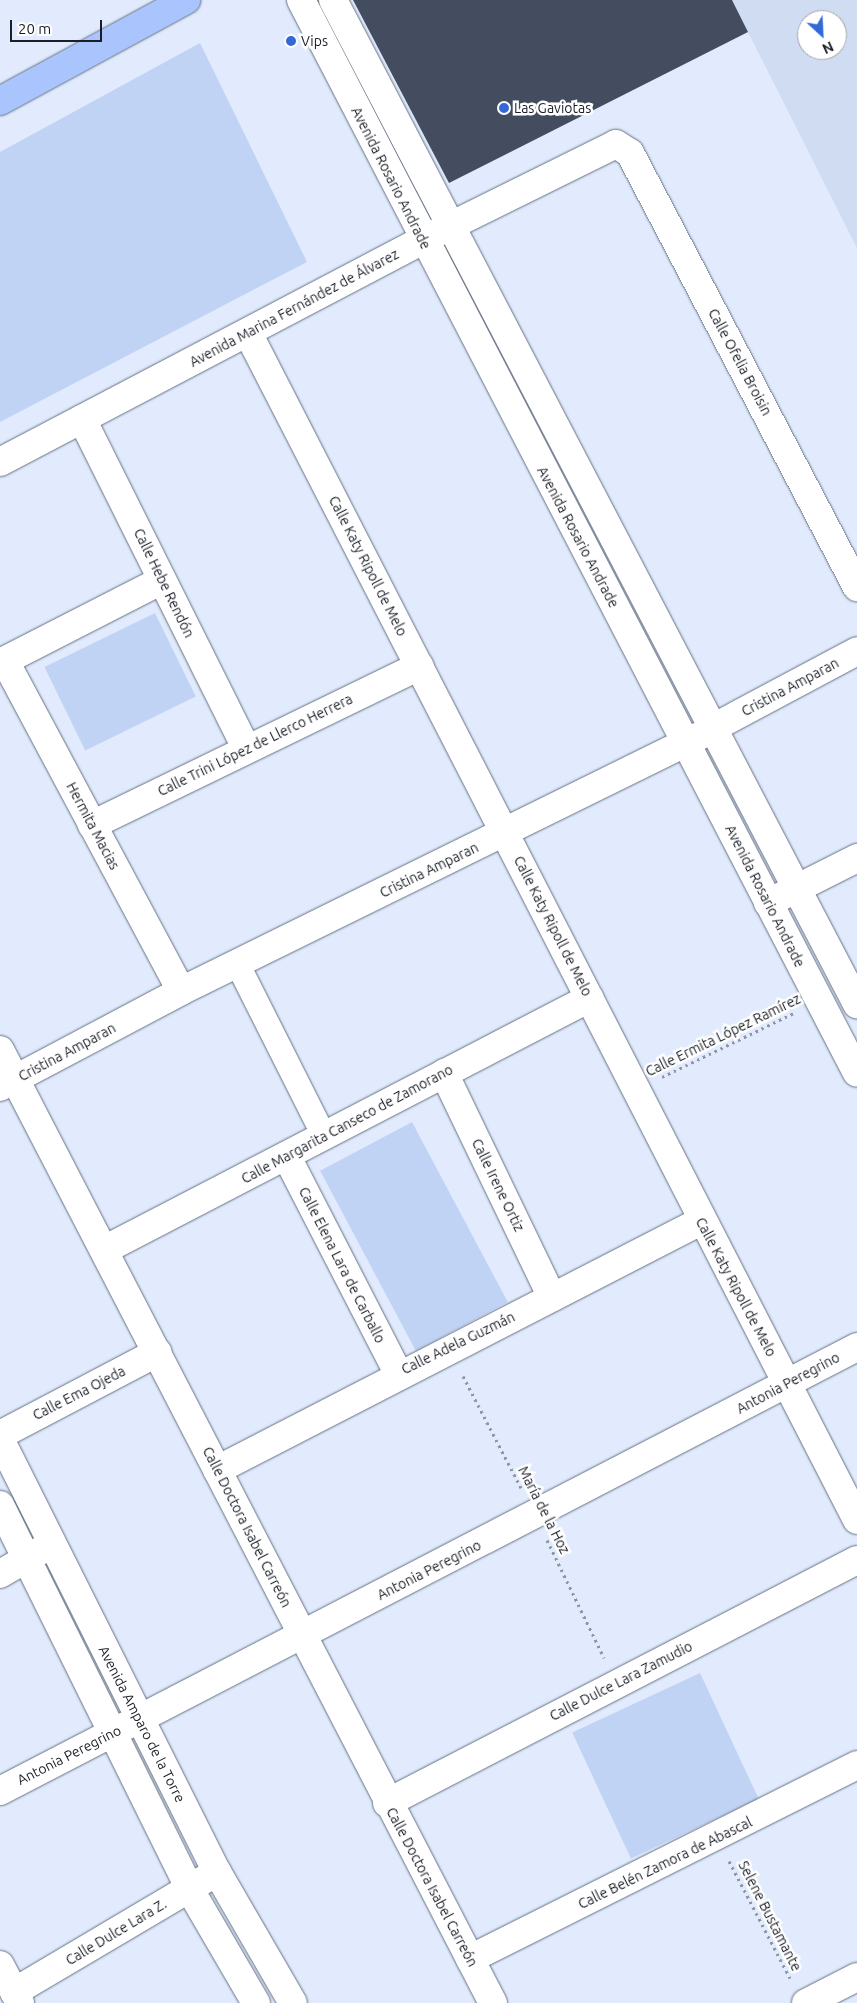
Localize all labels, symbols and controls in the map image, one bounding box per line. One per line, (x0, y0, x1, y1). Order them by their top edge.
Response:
scale bar (12, 10, 105, 42)
north arrow (797, 10, 847, 60)
text: 20 m (18, 20, 51, 37)
place label: Vips (301, 33, 328, 49)
marker: Vips (285, 35, 297, 47)
text: N (820, 38, 836, 57)
place label: Las Gaviotas (514, 100, 591, 116)
marker: Las Gaviotas (498, 102, 510, 114)
street label: Avenida Rosario Andrade (348, 104, 434, 252)
street label: Avenida Marina Fernández de Álvarez (187, 246, 401, 370)
street label: Calle Ofelia Broisin (705, 306, 775, 418)
street label: Avenida Rosario Andrade (534, 464, 622, 610)
street label: Calle Katy Ripoll de Melo (325, 493, 411, 639)
street label: Calle Hebe Rendón (130, 526, 198, 640)
street label: Cristina Amparan (739, 654, 841, 720)
street label: Calle Trini López de Llerco Herrera (155, 690, 355, 800)
street label: Hermita Macias (63, 779, 123, 873)
street label: Avenida Rosario Andrade (722, 822, 808, 970)
street label: Cristina Amparan (377, 839, 481, 901)
street label: Calle Katy Ripoll de Melo (510, 853, 596, 999)
street label: Calle Ermita López Ramírez (643, 990, 803, 1080)
street label: Cristina Amparan (16, 1019, 118, 1085)
street label: Calle Margarita Canseco de Zamorano (238, 1061, 456, 1187)
street label: Calle Irene Ortiz (468, 1136, 528, 1234)
street label: Calle Elena Lara de Carballo (295, 1184, 389, 1346)
street label: Calle Katy Ripoll de Melo (692, 1215, 780, 1359)
street label: Calle Adela Guzmán (399, 1308, 517, 1378)
street label: Antonia Peregrino (734, 1349, 842, 1417)
street label: Calle Ema Ojeda (30, 1362, 128, 1424)
street label: Calle Doctora Isabel Carreón (199, 1444, 295, 1610)
street label: María de la Hoz (515, 1463, 573, 1557)
street label: Antonia Peregrino (374, 1537, 484, 1603)
street label: Calle Dulce Lara Zamudio (547, 1638, 695, 1724)
street label: Avenida Amparo de la Torre (95, 1643, 189, 1805)
street label: Antonia Peregrino (14, 1722, 124, 1788)
street label: Calle Doctora Isabel Carreón (383, 1804, 481, 1970)
street label: Calle Belén Zamora de Abascal (575, 1813, 755, 1913)
street label: Selene Bustamante (735, 1858, 805, 1974)
street label: Calle Dulce Lara Z. (63, 1895, 169, 1969)

